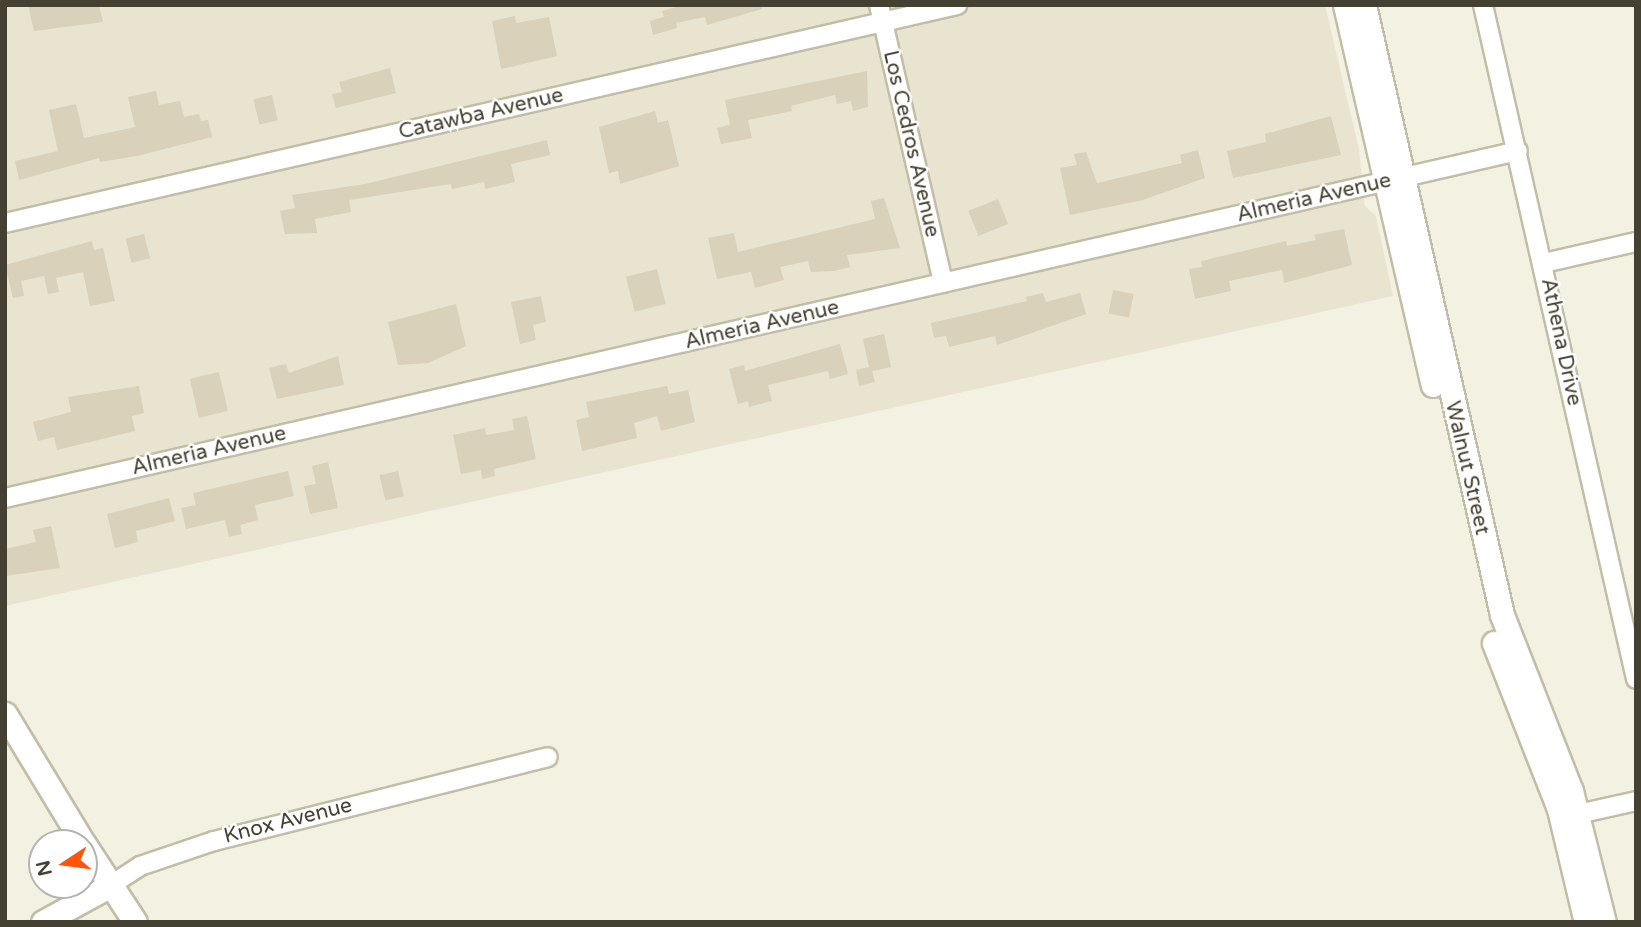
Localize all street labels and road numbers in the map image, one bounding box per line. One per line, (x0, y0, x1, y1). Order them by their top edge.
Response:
street label: Los Cedros Avenue (877, 48, 945, 240)
street label: Catawba Avenue (396, 83, 566, 145)
street label: Almeria Avenue (1234, 168, 1394, 228)
street label: Athena Drive (1535, 276, 1587, 408)
street label: Almeria Avenue (682, 295, 842, 355)
street label: Walnut Street (1439, 399, 1495, 537)
street label: Almeria Avenue (129, 421, 289, 481)
street label: Knox Avenue (221, 793, 355, 849)

